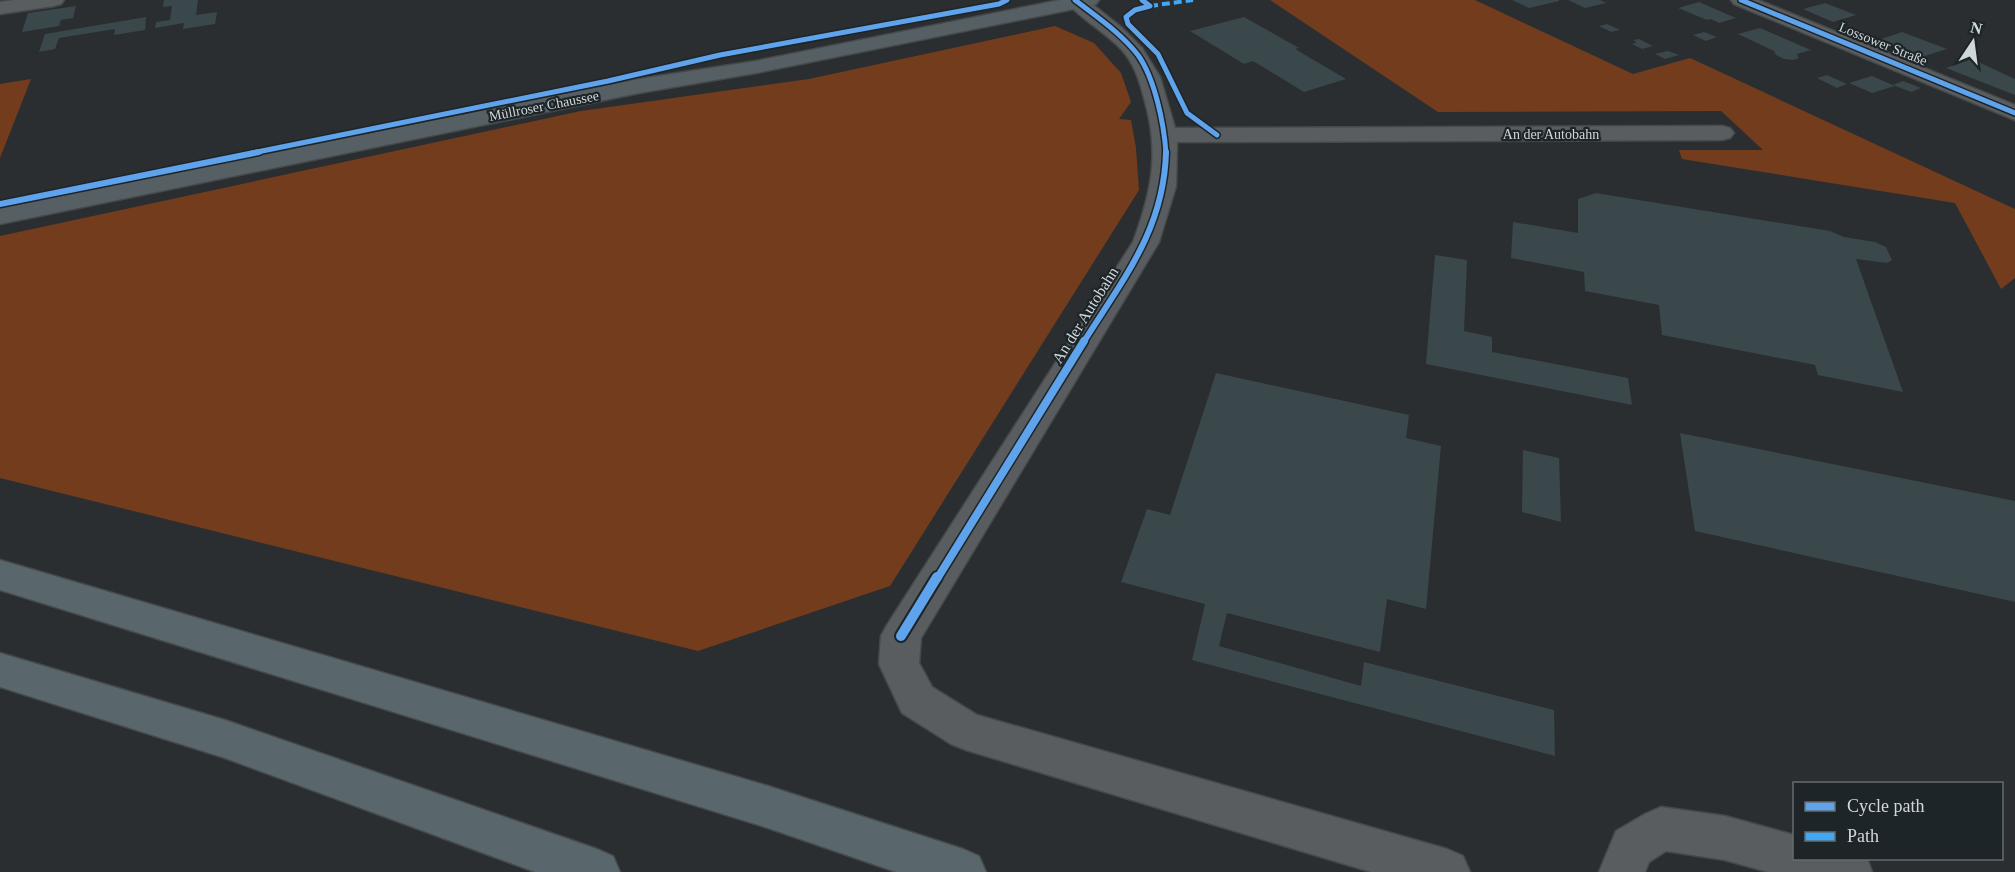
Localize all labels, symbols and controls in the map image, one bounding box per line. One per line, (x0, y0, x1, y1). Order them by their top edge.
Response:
north arrow (1943, 12, 2003, 72)
text: N (1969, 18, 1984, 38)
street label: Lossower Straße (1837, 19, 1929, 69)
street label: Müllroser Chaussee (488, 88, 600, 124)
street label: An der Autobahn (1503, 127, 1599, 142)
street label: An der Autobahn (1049, 264, 1121, 366)
legend (1793, 782, 2003, 860)
text: Cycle path (1847, 796, 1924, 816)
text: Path (1847, 826, 1879, 846)

